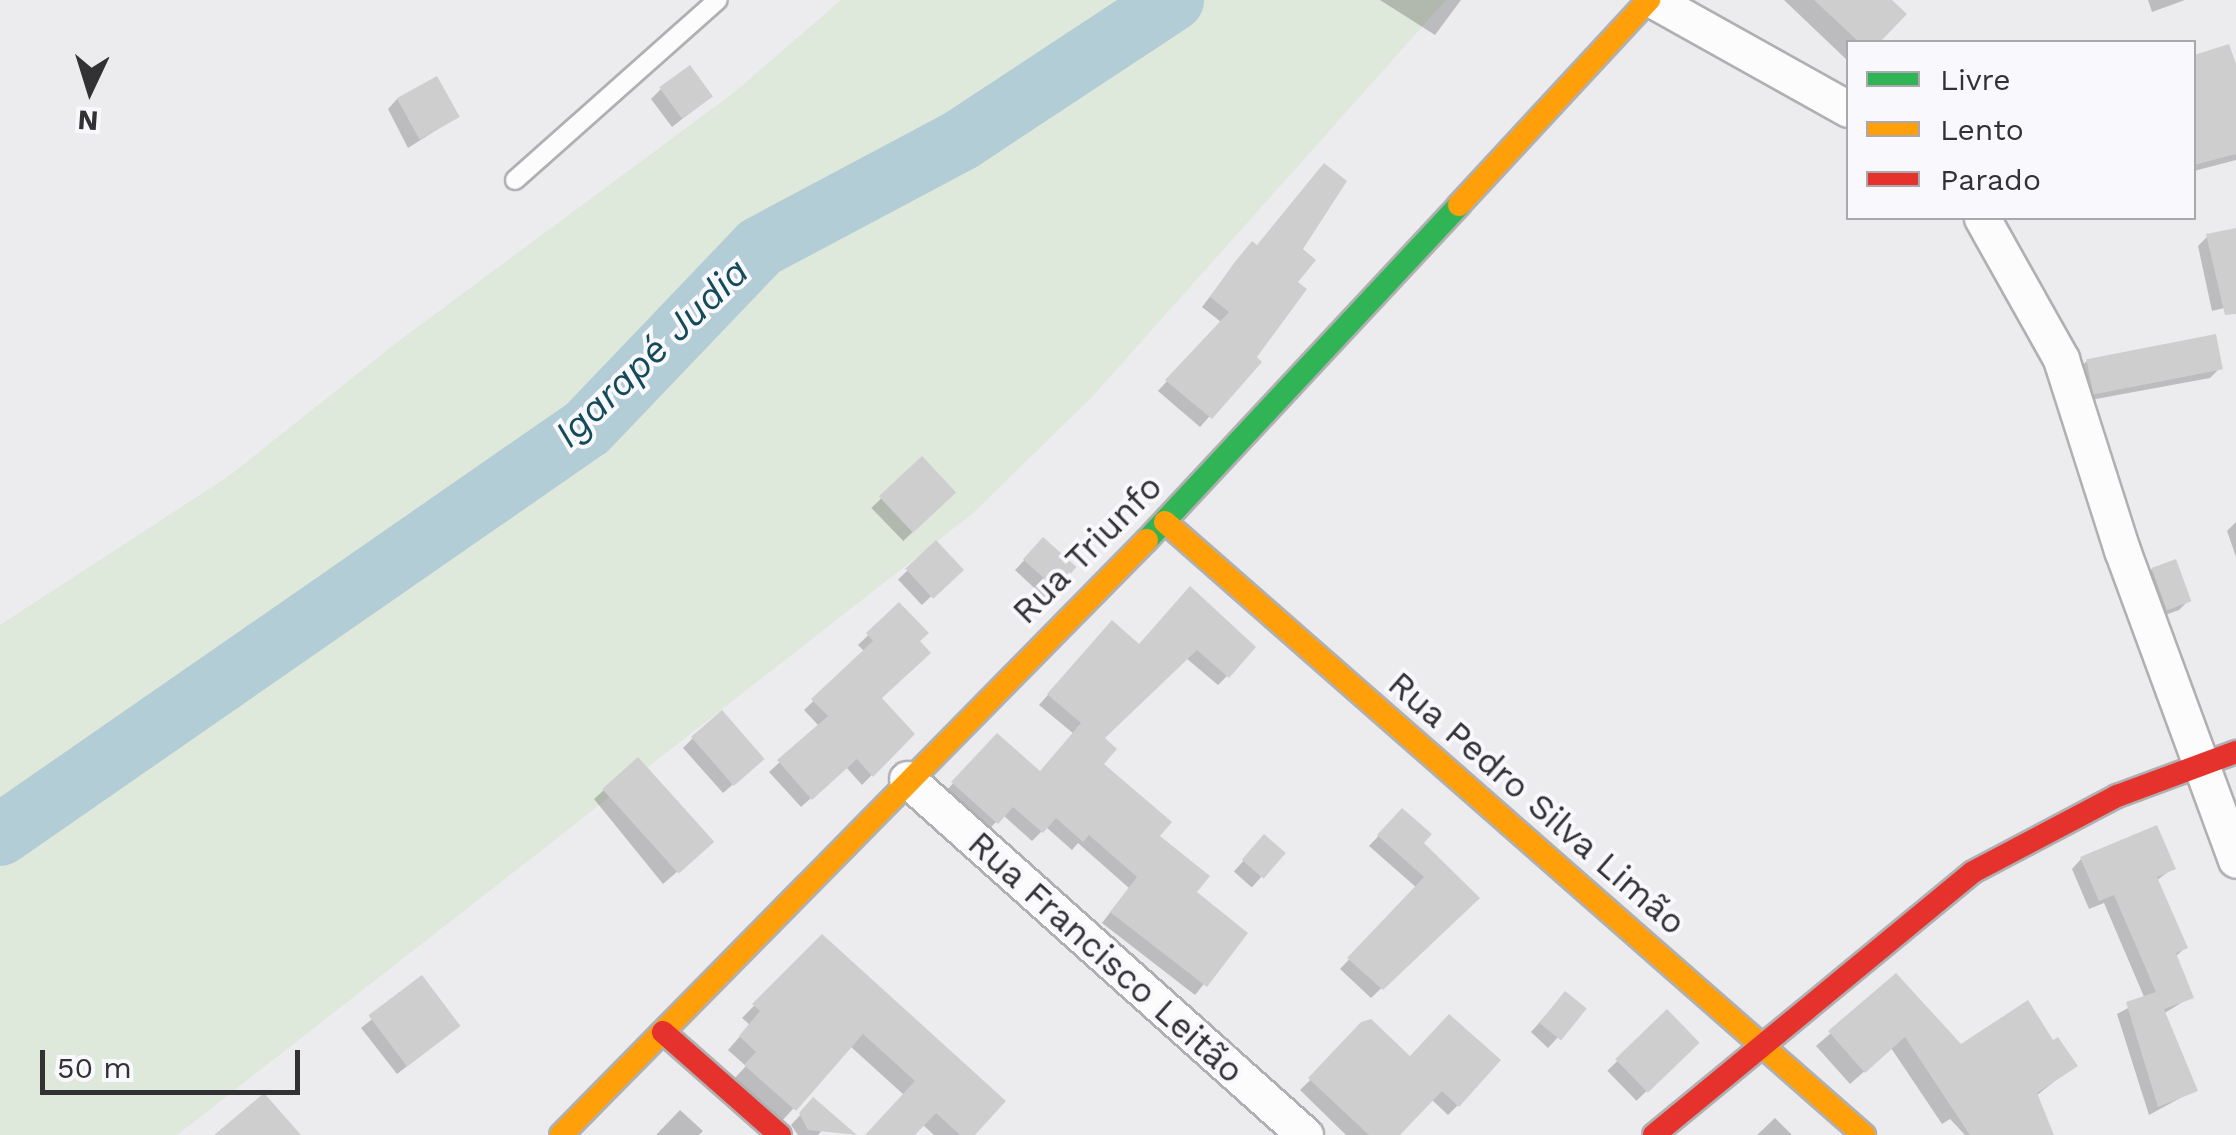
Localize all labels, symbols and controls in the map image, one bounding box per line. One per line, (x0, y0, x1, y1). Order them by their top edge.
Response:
north arrow (40, 40, 140, 140)
legend (1846, 40, 2196, 220)
text: Livre (1940, 62, 2011, 97)
text: N (76, 103, 99, 138)
text: Lento (1940, 112, 2024, 147)
text: Parado (1940, 162, 2041, 197)
water label: Igarapé Judia (545, 249, 759, 457)
street label: Rua Triunfo (1003, 465, 1171, 633)
street label: Rua Pedro Silva Limão (1379, 662, 1695, 944)
street label: Rua Francisco Leitão (959, 822, 1253, 1092)
scale bar (45, 1030, 305, 1092)
text: 50 m (57, 1050, 132, 1085)

